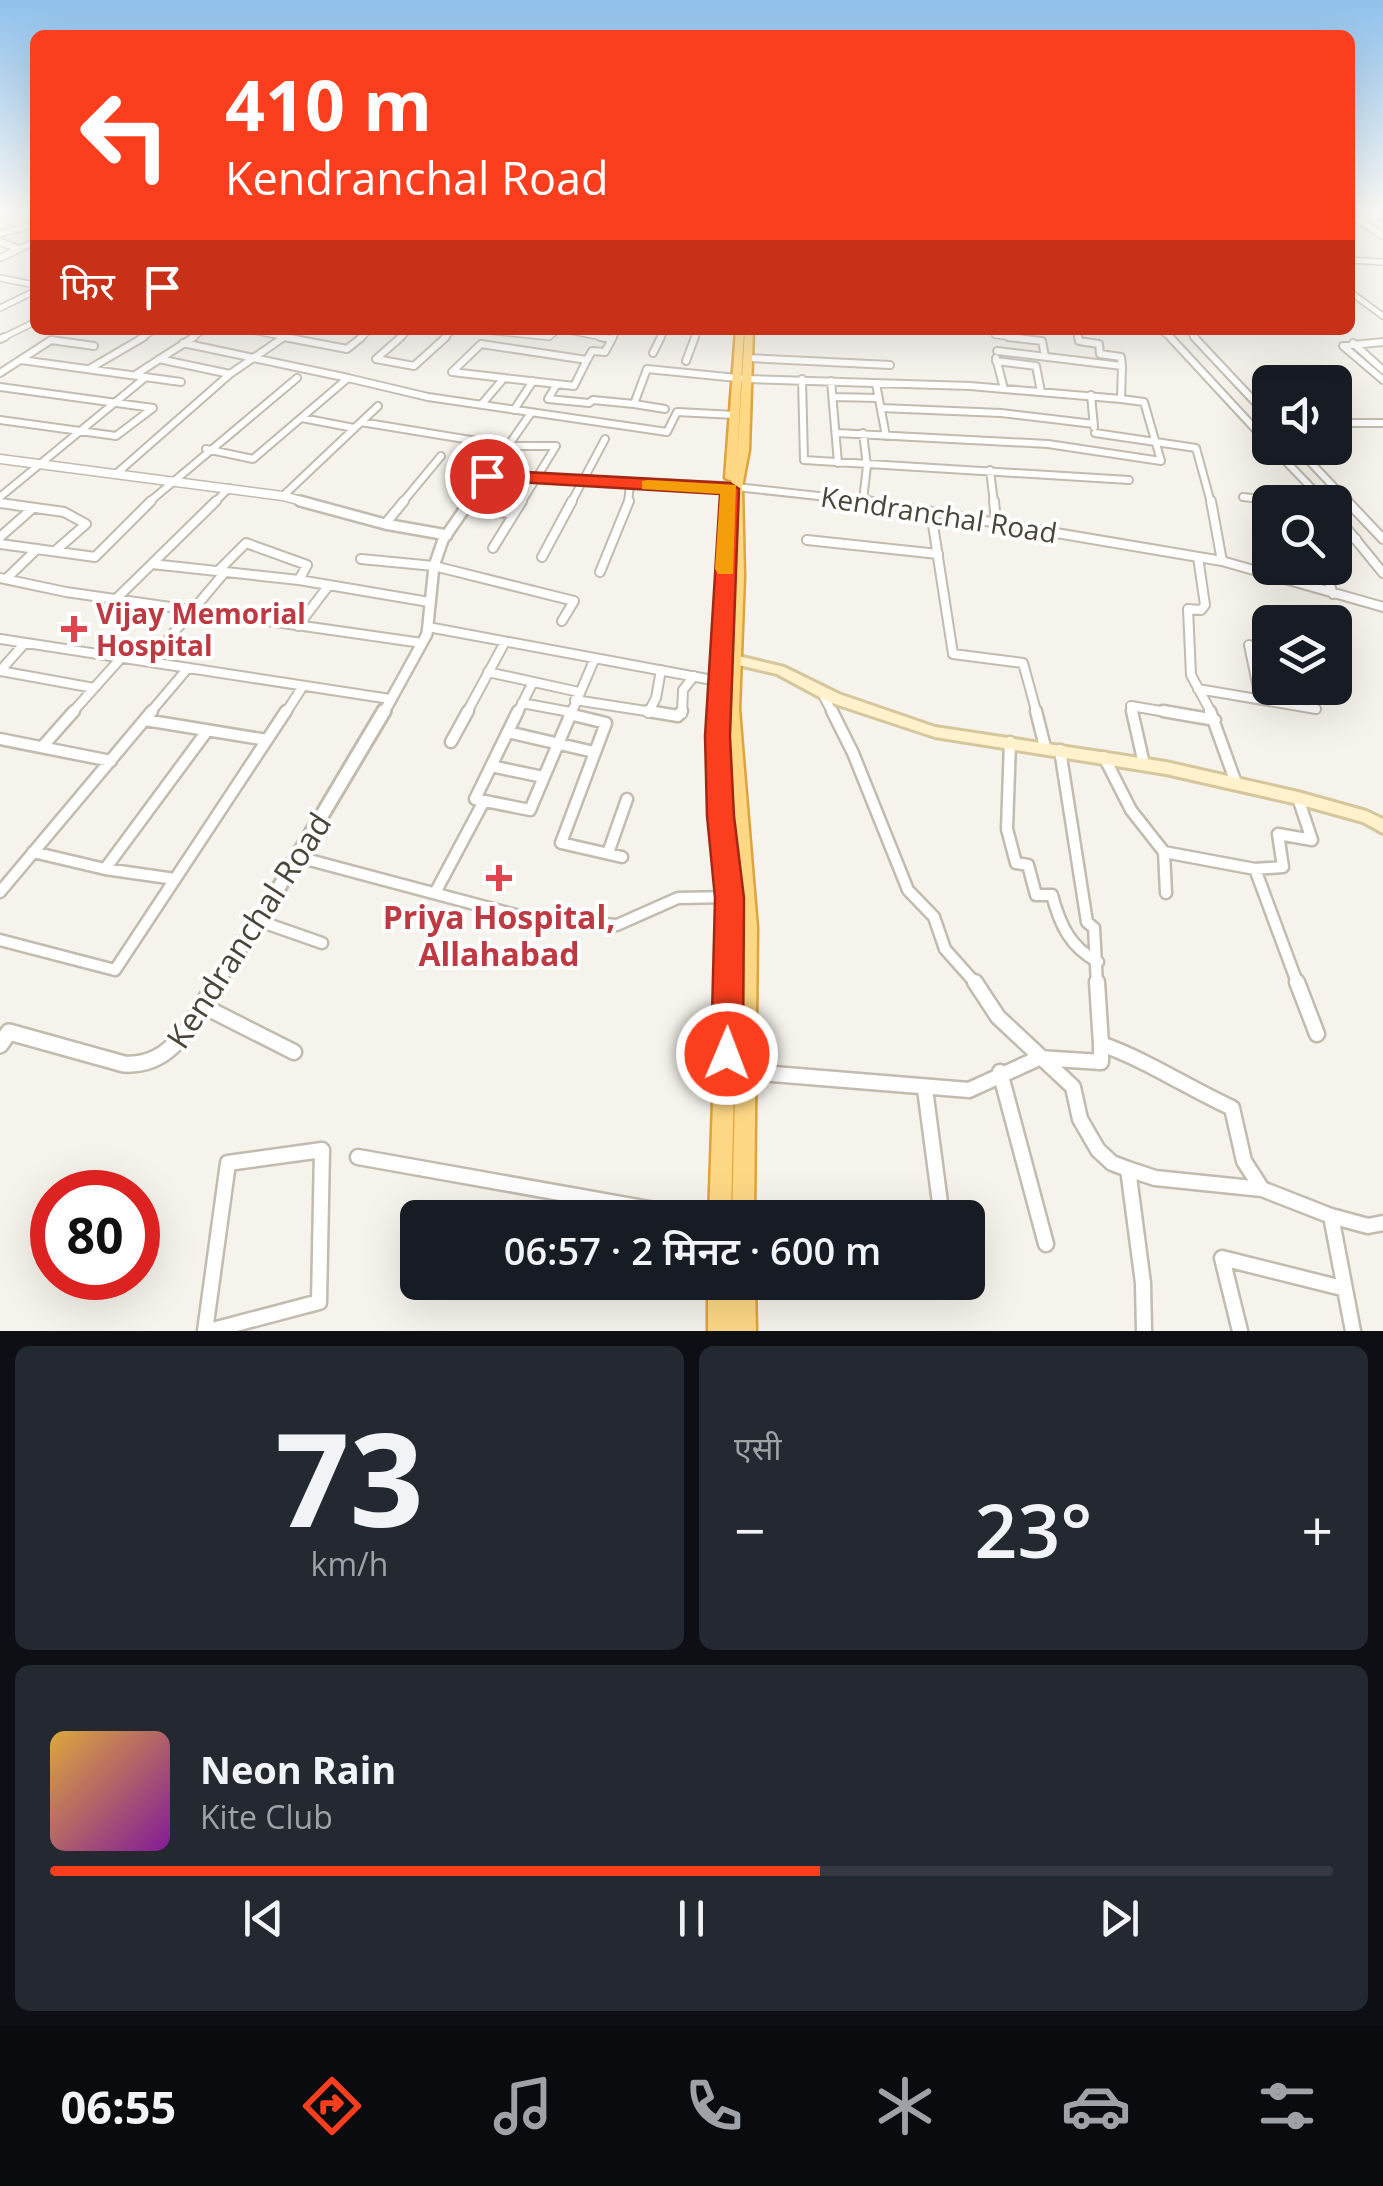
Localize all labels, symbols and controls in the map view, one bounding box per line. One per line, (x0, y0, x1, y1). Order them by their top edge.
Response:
text: 410 m (225, 56, 432, 152)
icon: left (60, 70, 190, 200)
text: Kendranchal Road (225, 147, 609, 208)
text: फिर (60, 259, 115, 311)
icon: arrive (135, 260, 190, 315)
map controls (1252, 365, 1352, 705)
button: sound (1252, 365, 1352, 465)
pin (445, 434, 530, 519)
icon: arrive (460, 449, 515, 504)
street label: Kendranchal Road (818, 477, 1060, 551)
button: search (1252, 485, 1352, 585)
place label: Vijay Memorial Hospital (96, 594, 306, 664)
button: layers (1252, 605, 1352, 705)
marker: Vijay Memorial Hospital (61, 616, 87, 642)
street label: Kendranchal Road (156, 804, 340, 1056)
marker: Priya Hospital, Allahabad (486, 865, 512, 891)
place label: Priya Hospital, Allahabad (383, 895, 615, 975)
position arrow (675, 1002, 779, 1106)
speed limit sign: 80 (30, 1170, 160, 1300)
text: 06:57 · 2 मिनट · 600 m (504, 1224, 881, 1276)
text: 73 (275, 1388, 424, 1565)
text: एसी (734, 1426, 782, 1469)
text: 23° (975, 1478, 1092, 1580)
text: − (734, 1492, 765, 1567)
text: + (1302, 1492, 1333, 1567)
text: km/h (311, 1542, 388, 1585)
text: Neon Rain (200, 1743, 396, 1795)
text: Kite Club (200, 1795, 333, 1838)
icon: previous (236, 1891, 291, 1946)
icon: pause (664, 1891, 719, 1946)
icon: next (1092, 1891, 1147, 1946)
icon: directions (297, 2071, 367, 2141)
icon: music (488, 2071, 558, 2141)
icon: phone (679, 2071, 749, 2141)
icon: climate (870, 2071, 940, 2141)
icon: car (1061, 2071, 1131, 2141)
icon: filters (1252, 2071, 1322, 2141)
text: 06:55 (61, 2076, 176, 2137)

